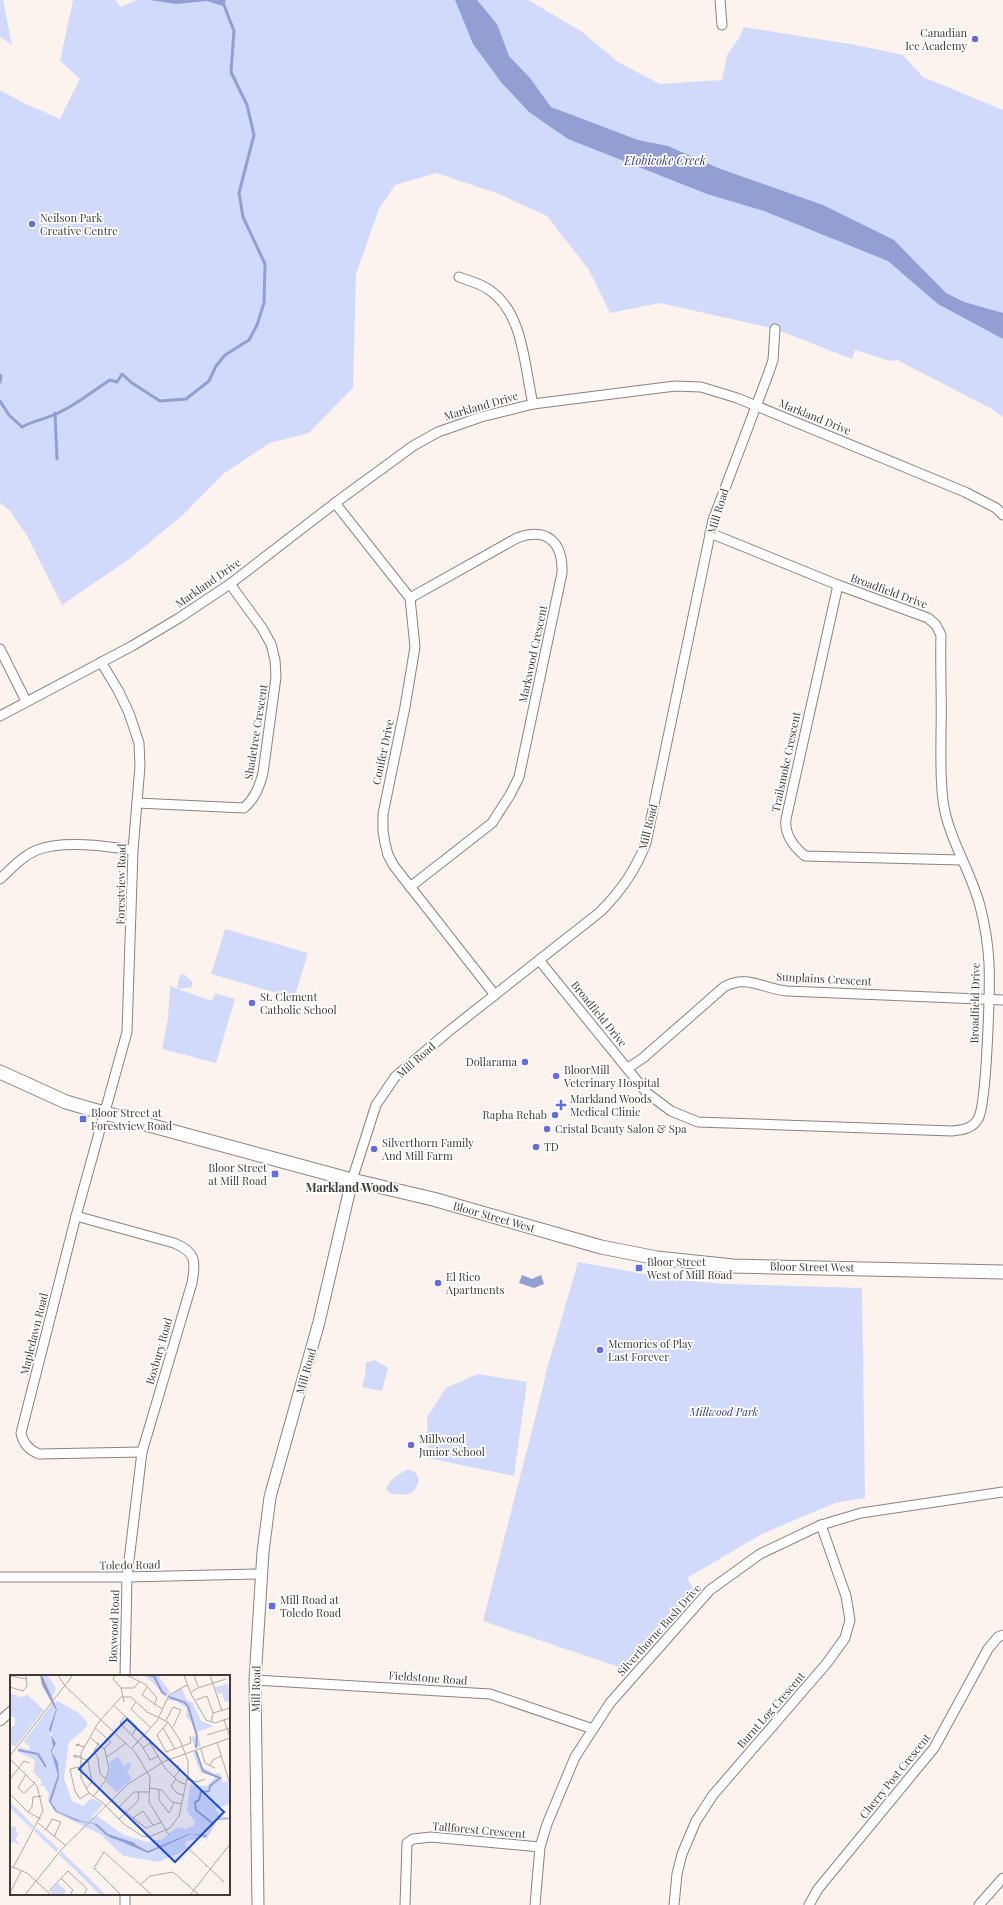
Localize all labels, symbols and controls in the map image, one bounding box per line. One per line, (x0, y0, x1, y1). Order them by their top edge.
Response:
place label: Canadian Ice Academy (905, 25, 967, 53)
marker: Canadian Ice Academy (970, 34, 980, 44)
water label: Etobicoke Creek (623, 152, 706, 168)
place label: Neilson Park Creative Centre (40, 210, 118, 238)
marker: Neilson Park Creative Centre (27, 219, 37, 229)
street label: Markland Drive (442, 388, 520, 423)
street label: Markland Drive (777, 395, 854, 438)
street label: Mill Road (703, 486, 732, 535)
street label: Markland Drive (172, 554, 244, 611)
street label: Broadfield Drive (849, 570, 930, 612)
street label: Markwood Crescent (515, 604, 550, 704)
street label: Shadetree Crescent (241, 683, 270, 781)
street label: Trailsmoke Crescent (768, 710, 804, 814)
street label: Conifer Drive (368, 717, 397, 786)
street label: Mill Road (635, 802, 661, 851)
street label: Forestview Road (112, 843, 129, 925)
street label: Broadfield Drive (966, 962, 983, 1044)
street label: Sunplains Crescent (776, 969, 872, 988)
street label: Broadfield Drive (568, 978, 631, 1050)
place label: St. Clement Catholic School (260, 989, 337, 1017)
marker: St. Clement Catholic School (247, 998, 257, 1008)
street label: Mill Road (393, 1038, 439, 1081)
place label: Dollarama (466, 1054, 518, 1069)
marker: Dollarama (520, 1057, 530, 1067)
place label: BloorMill Veterinary Hospital (563, 1062, 660, 1090)
marker: BloorMill Veterinary Hospital (551, 1071, 561, 1081)
place label: Markland Woods Medical Clinic (570, 1091, 652, 1119)
marker: Markland Woods Medical Clinic (555, 1099, 567, 1111)
place label: Bloor Street at Forestview Road (91, 1105, 173, 1133)
place label: Rapha Rehab (483, 1107, 547, 1122)
marker: Rapha Rehab (550, 1110, 560, 1120)
marker: Bloor Street at Forestview Road (78, 1114, 88, 1124)
place label: Cristal Beauty Salon & Spa (555, 1121, 687, 1136)
marker: Cristal Beauty Salon & Spa (542, 1124, 552, 1134)
place label: Silverthorn Family And Mill Farm (381, 1135, 474, 1163)
place label: TD (544, 1139, 559, 1154)
marker: TD (531, 1142, 541, 1152)
marker: Silverthorn Family And Mill Farm (369, 1144, 379, 1154)
place label: Bloor Street at Mill Road (208, 1160, 268, 1188)
marker: Bloor Street at Mill Road (270, 1169, 280, 1179)
district label: Markland Woods (305, 1179, 399, 1195)
street label: Bloor Street West (451, 1198, 537, 1235)
place label: Bloor Street West of Mill Road (646, 1254, 733, 1282)
street label: Bloor Street West (770, 1258, 855, 1275)
marker: Bloor Street West of Mill Road (634, 1263, 644, 1273)
place label: El Rico Apartments (445, 1269, 504, 1297)
marker: El Rico Apartments (433, 1278, 443, 1288)
street label: Mapledawn Road (16, 1290, 51, 1377)
street label: Boxbury Road (142, 1315, 175, 1386)
place label: Memories of Play Last Forever (608, 1336, 693, 1364)
marker: Memories of Play Last Forever (595, 1345, 605, 1355)
street label: Mill Road (292, 1346, 319, 1395)
park label: Millwood Park (689, 1404, 759, 1419)
place label: Millwood Junior School (418, 1431, 485, 1459)
marker: Millwood Junior School (406, 1440, 416, 1450)
street label: Toledo Road (99, 1556, 161, 1573)
street label: Silverthorne Bush Drive (613, 1580, 704, 1679)
street label: Boxwood Road (105, 1589, 122, 1663)
place label: Mill Road at Toledo Road (280, 1592, 342, 1620)
marker: Mill Road at Toledo Road (267, 1601, 277, 1611)
street label: Mill Road (248, 1665, 263, 1713)
street label: Fieldstone Road (388, 1667, 469, 1688)
street label: Burnt Log Crescent (733, 1668, 808, 1751)
inset map (10, 1675, 230, 1895)
street label: Cherry Post Crescent (856, 1730, 934, 1821)
street label: Tallforest Crescent (432, 1818, 526, 1841)

